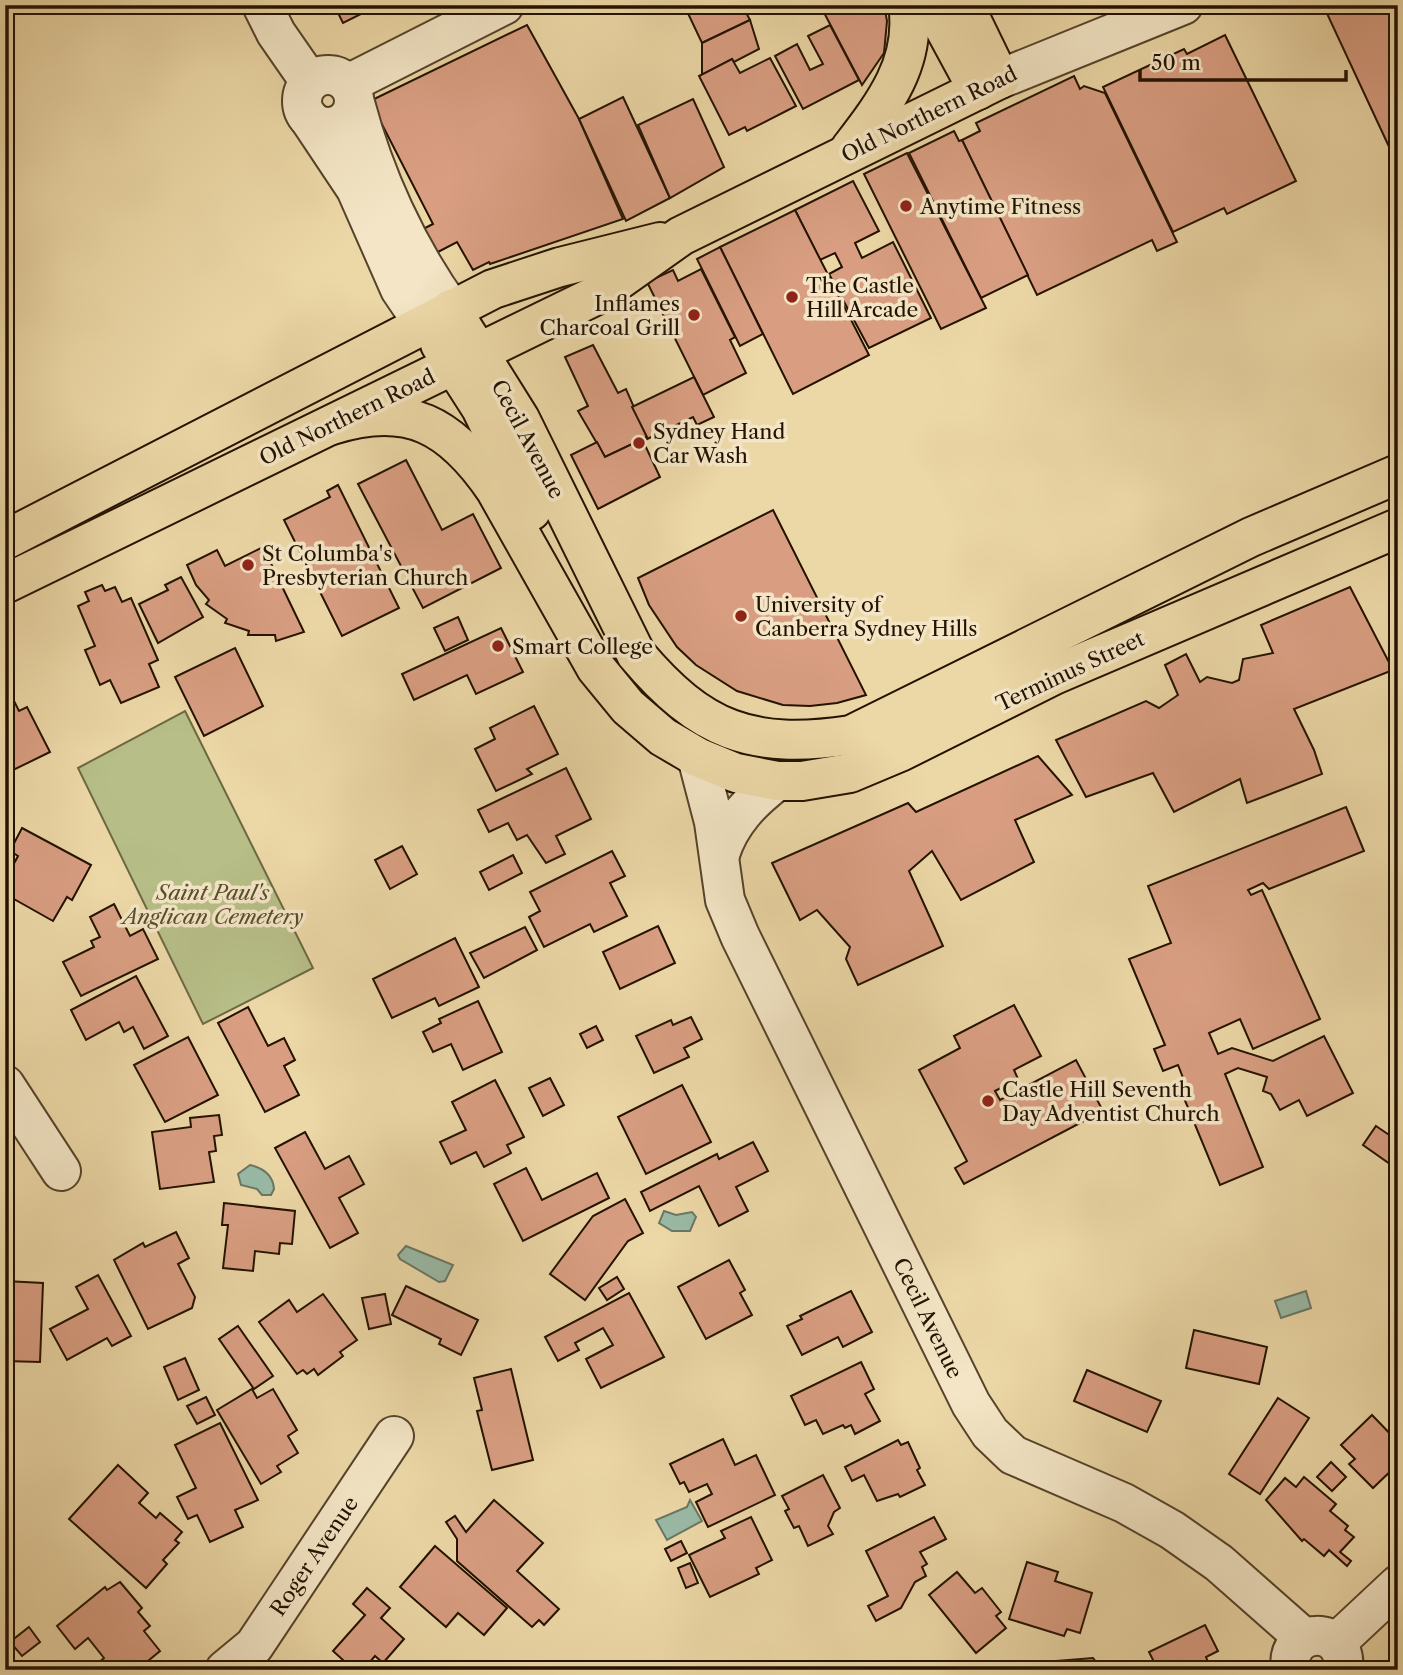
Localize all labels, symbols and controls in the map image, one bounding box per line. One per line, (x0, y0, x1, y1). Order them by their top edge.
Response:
scale bar (1140, 38, 1347, 82)
text: 50 m (1151, 50, 1201, 75)
street label: Old Northern Road (837, 61, 1021, 167)
place label: Anytime Fitness (919, 194, 1081, 219)
marker: Anytime Fitness (898, 198, 914, 214)
place label: The Castle Hill Arcade (806, 273, 918, 322)
marker: The Castle Hill Arcade (784, 289, 800, 305)
place label: Inflames Charcoal Grill (540, 291, 680, 340)
marker: Inflames Charcoal Grill (686, 307, 702, 323)
street label: Old Northern Road (255, 364, 439, 470)
street label: Cecil Avenue (486, 375, 570, 503)
place label: Sydney Hand Car Wash (653, 419, 785, 468)
marker: Sydney Hand Car Wash (631, 435, 647, 451)
place label: St Columba's Presbyterian Church (262, 541, 468, 590)
marker: St Columba's Presbyterian Church (240, 557, 256, 573)
place label: University of Canberra Sydney Hills (755, 592, 977, 641)
marker: University of Canberra Sydney Hills (733, 608, 749, 624)
street label: Terminus Street (992, 625, 1149, 716)
place label: Smart College (512, 634, 653, 659)
marker: Smart College (490, 638, 506, 654)
park label: Saint Paul's Anglican Cemetery (120, 880, 304, 929)
place label: Castle Hill Seventh Day Adventist Church (1002, 1077, 1220, 1126)
marker: Castle Hill Seventh Day Adventist Church (980, 1093, 996, 1109)
street label: Cecil Avenue (888, 1254, 968, 1382)
street label: Roger Avenue (265, 1492, 363, 1620)

